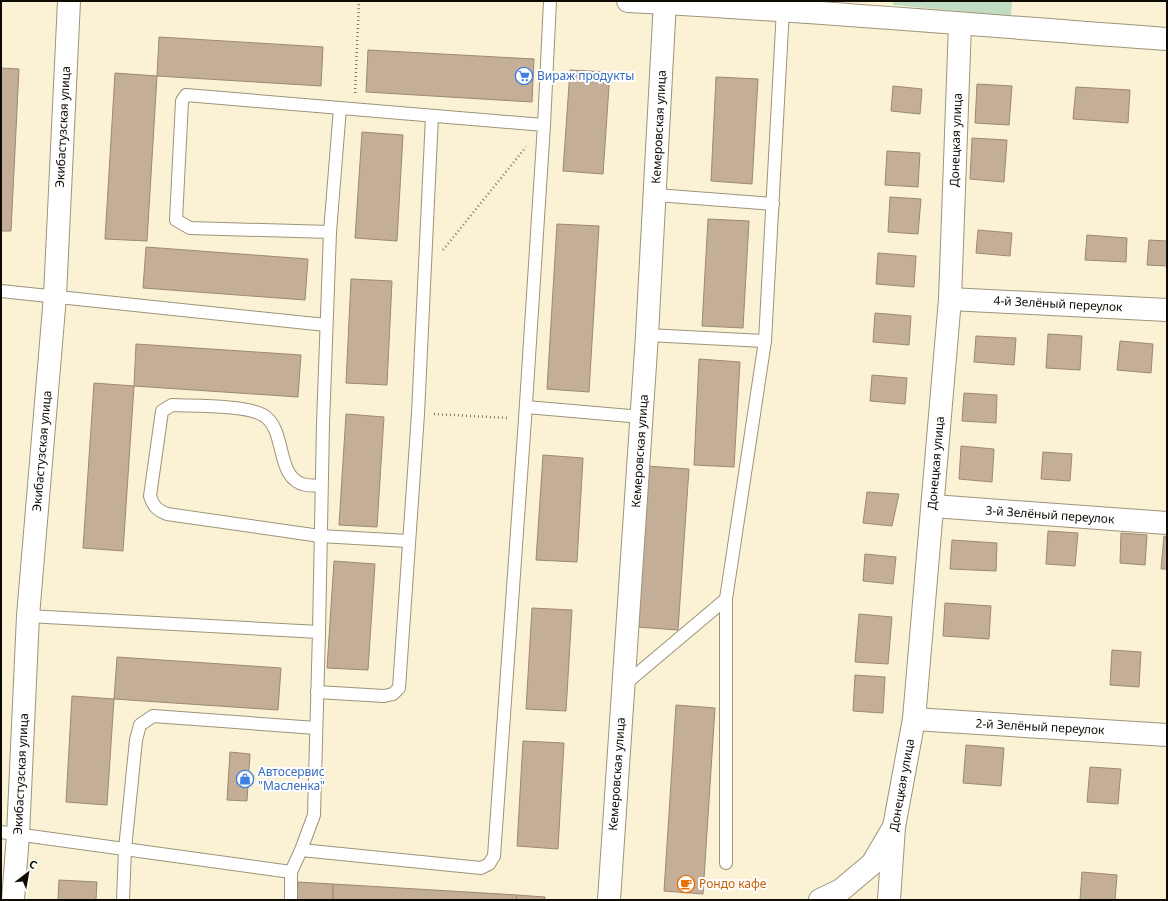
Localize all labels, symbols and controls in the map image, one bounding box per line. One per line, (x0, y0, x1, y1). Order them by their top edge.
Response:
street label: Экибастузская улица (51, 66, 74, 188)
supermarket icon: Вираж продукты (514, 66, 534, 86)
place label: Вираж продукты (537, 67, 634, 84)
street label: Кемеровская улица (647, 70, 670, 184)
street label: Донецкая улица (945, 93, 966, 187)
street label: 4-й Зелёный переулок (993, 292, 1124, 315)
street label: Экибастузская улица (28, 390, 55, 512)
street label: Кемеровская улица (627, 394, 652, 508)
street label: Донецкая улица (923, 415, 948, 511)
street label: 3-й Зелёный переулок (985, 502, 1116, 528)
street label: Экибастузская улица (9, 713, 32, 835)
street label: 2-й Зелёный переулок (975, 715, 1106, 738)
street label: Кемеровская улица (604, 717, 629, 831)
street label: Донецкая улица (885, 737, 918, 833)
place label: Автосервис "Масленка" (258, 763, 325, 794)
shop icon: Автосервис "Масленка" (235, 769, 255, 789)
north arrow (8, 853, 48, 893)
text: С (26, 856, 40, 872)
cafe icon: Рондо кафе (676, 874, 696, 894)
place label: Рондо кафе (699, 875, 767, 892)

